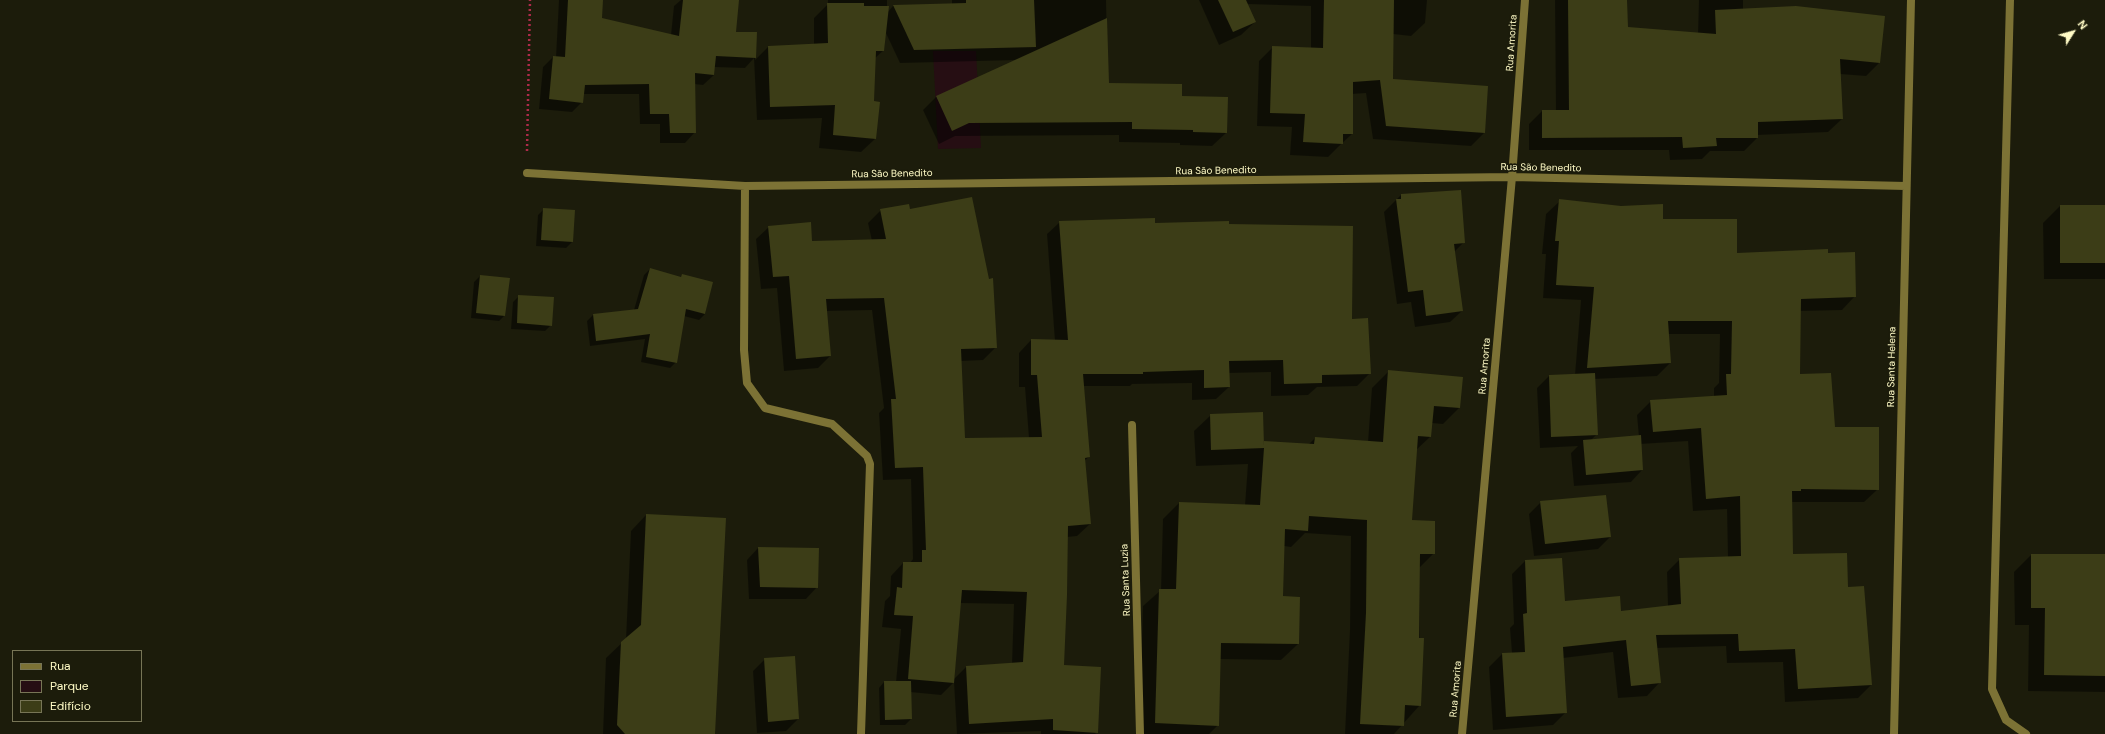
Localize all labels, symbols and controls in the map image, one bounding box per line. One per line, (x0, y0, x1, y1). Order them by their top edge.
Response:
north arrow (2053, 12, 2093, 52)
street label: Rua Amorita (1504, 14, 1520, 72)
text: N (2075, 17, 2091, 32)
street label: Rua São Benedito (1500, 161, 1582, 175)
street label: Rua São Benedito (1175, 164, 1257, 178)
street label: Rua São Benedito (851, 167, 933, 181)
street label: Rua Santa Helena (1885, 327, 1899, 407)
street label: Rua Amorita (1477, 337, 1493, 395)
street label: Rua Santa Luzia (1119, 544, 1133, 616)
legend (12, 650, 142, 722)
text: Rua (50, 658, 71, 674)
street label: Rua Amorita (1448, 660, 1464, 718)
text: Parque (50, 678, 89, 694)
text: Edifício (50, 698, 91, 714)

